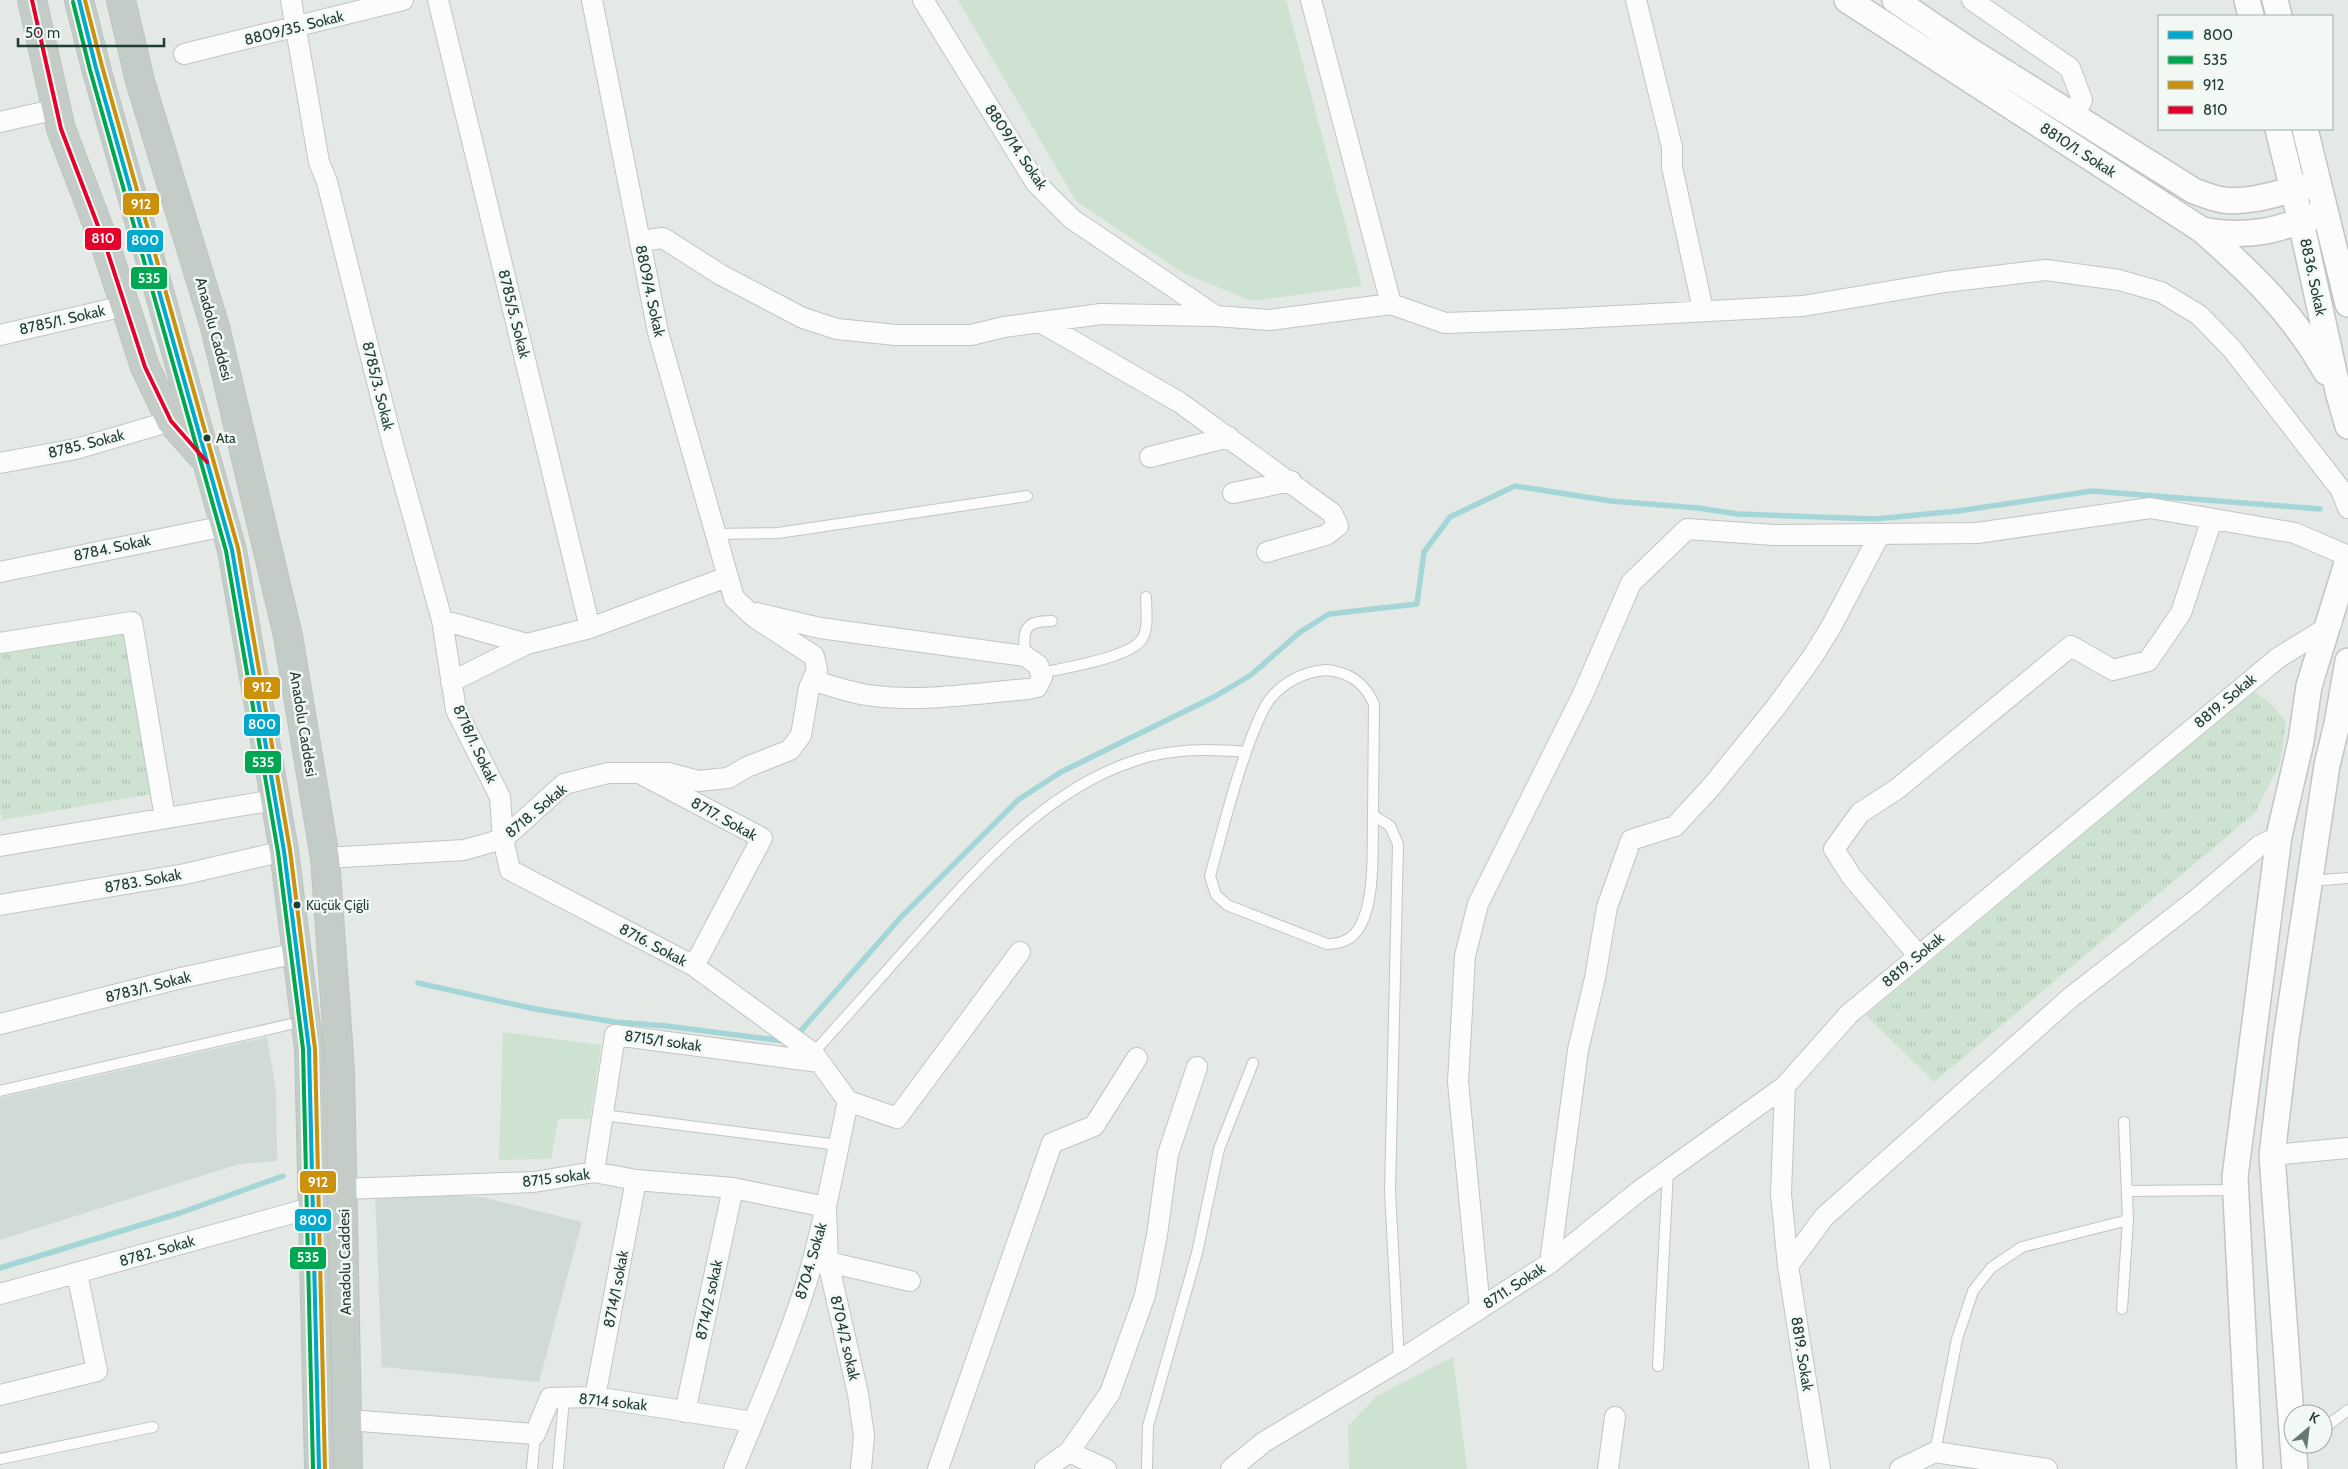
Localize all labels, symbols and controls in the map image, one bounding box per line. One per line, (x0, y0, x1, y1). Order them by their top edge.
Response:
street label: 8809/35. Sokak (242, 7, 346, 49)
scale bar (18, 15, 164, 47)
legend (2158, 15, 2333, 130)
text: 50 m (25, 24, 60, 42)
text: 800 (2203, 26, 2233, 44)
text: 535 (2203, 51, 2227, 69)
text: 912 (2203, 76, 2224, 94)
street label: 8809/14. Sokak (981, 101, 1051, 193)
text: 810 (2203, 101, 2227, 119)
street label: 8810/1. Sokak (2037, 119, 2120, 181)
line badge: 912 (122, 192, 160, 216)
text: 912 (131, 195, 151, 213)
line badge: 810 (84, 227, 122, 251)
text: 810 (91, 229, 115, 247)
line badge: 800 (126, 229, 164, 253)
text: 800 (131, 231, 159, 249)
street label: 8836. Sokak (2296, 237, 2330, 318)
street label: 8809/4. Sokak (631, 243, 669, 339)
line badge: 535 (130, 266, 168, 290)
street label: 8785/5. Sokak (494, 268, 534, 361)
text: 535 (138, 269, 160, 287)
street label: Anadolu Caddesi (192, 275, 236, 383)
street label: 8785/1. Sokak (17, 301, 107, 339)
street label: 8785/3. Sokak (358, 340, 398, 433)
street label: 8785. Sokak (46, 426, 126, 462)
place label: Ata (216, 429, 236, 447)
marker: Ata (202, 433, 212, 443)
street label: 8784. Sokak (72, 531, 152, 565)
street label: Anadolu Caddesi (286, 670, 320, 778)
street label: 8819. Sokak (2190, 670, 2260, 732)
line badge: 912 (243, 676, 281, 700)
text: 912 (252, 678, 272, 696)
street label: 8718/1. Sokak (449, 702, 501, 786)
line badge: 800 (243, 713, 281, 737)
text: 800 (248, 715, 276, 733)
line badge: 535 (244, 750, 282, 774)
text: 535 (252, 753, 274, 771)
street label: 8718. Sokak (502, 780, 571, 842)
street label: 8717. Sokak (688, 794, 760, 845)
street label: 8783. Sokak (103, 865, 183, 897)
place label: Küçük Çiğli (306, 896, 369, 914)
marker: Küçük Çiğli (292, 900, 302, 910)
street label: 8716. Sokak (616, 920, 690, 970)
street label: 8819. Sokak (1878, 929, 1948, 991)
street label: 8783/1. Sokak (103, 968, 193, 1006)
street label: 8715/1 sokak (623, 1027, 703, 1055)
street label: 8715 sokak (521, 1165, 591, 1191)
line badge: 912 (299, 1170, 337, 1194)
text: 912 (308, 1173, 328, 1191)
line badge: 800 (294, 1208, 332, 1232)
street label: Anadolu Caddesi (335, 1209, 355, 1315)
text: 800 (299, 1211, 327, 1229)
street label: 8704. Sokak (791, 1220, 831, 1302)
street label: 8782. Sokak (117, 1232, 197, 1270)
line badge: 535 (289, 1246, 327, 1270)
text: 535 (297, 1248, 319, 1266)
street label: 8714/1 sokak (600, 1249, 632, 1329)
street label: 8714/2 sokak (692, 1258, 726, 1342)
street label: 8711. Sokak (1480, 1259, 1549, 1313)
street label: 8704/2 sokak (826, 1294, 864, 1383)
street label: 8819. Sokak (1787, 1315, 1817, 1393)
street label: 8714 sokak (578, 1389, 648, 1415)
north arrow (2283, 1404, 2333, 1454)
text: K (2306, 1408, 2322, 1428)

